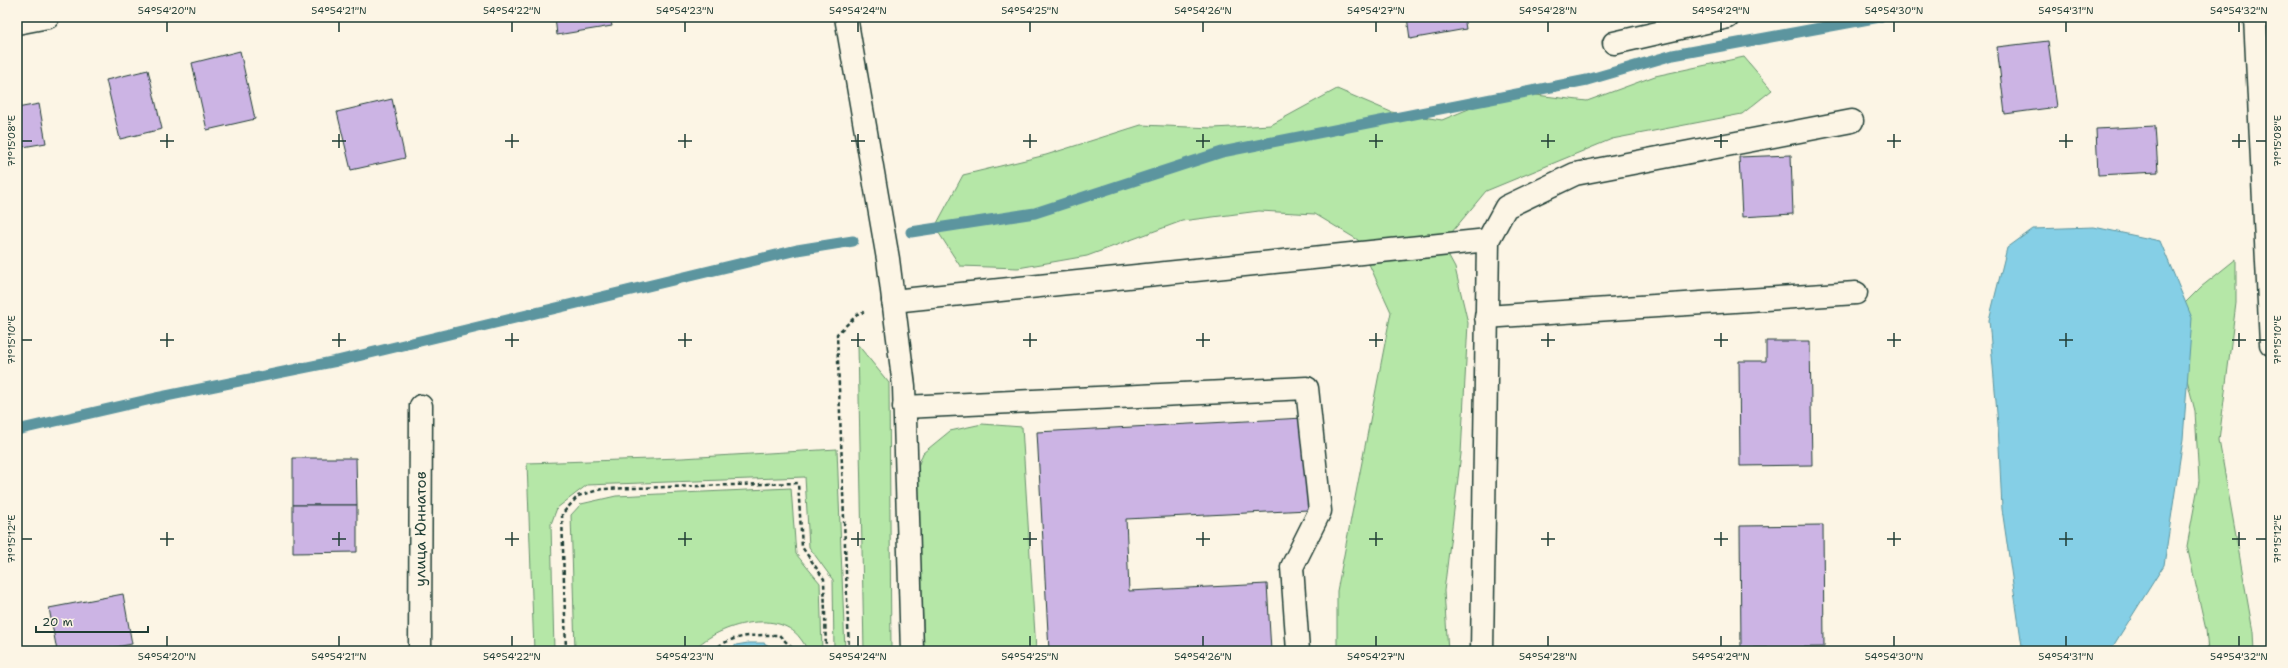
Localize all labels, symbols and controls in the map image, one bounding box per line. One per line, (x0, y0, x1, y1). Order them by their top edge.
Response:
text: 54°54'20"N (138, 4, 196, 17)
text: 54°54'21"N (311, 4, 367, 17)
text: 54°54'22"N (483, 4, 541, 17)
text: 54°54'23"N (656, 4, 714, 17)
text: 54°54'24"N (829, 4, 887, 17)
text: 54°54'25"N (1001, 4, 1059, 17)
text: 54°54'26"N (1174, 4, 1232, 17)
text: 54°54'27"N (1347, 4, 1405, 17)
text: 54°54'28"N (1519, 4, 1577, 17)
text: 54°54'29"N (1692, 4, 1750, 17)
text: 54°54'30"N (1865, 4, 1923, 17)
text: 54°54'31"N (2038, 4, 2094, 17)
text: 54°54'32"N (2210, 4, 2268, 17)
text: 71°15'08"E (5, 115, 18, 167)
text: 71°15'08"E (2271, 115, 2284, 167)
text: 71°15'10"E (5, 315, 18, 365)
text: 71°15'10"E (2271, 315, 2284, 365)
street label: улица Юннатов (410, 471, 431, 587)
text: 71°15'12"E (5, 514, 18, 564)
text: 71°15'12"E (2271, 514, 2284, 564)
scale bar (36, 608, 148, 634)
text: 20 m (42, 614, 73, 630)
text: 54°54'20"N (138, 650, 196, 663)
text: 54°54'21"N (311, 650, 367, 663)
text: 54°54'22"N (483, 650, 541, 663)
text: 54°54'23"N (656, 650, 714, 663)
text: 54°54'24"N (829, 650, 887, 663)
text: 54°54'25"N (1001, 650, 1059, 663)
text: 54°54'26"N (1174, 650, 1232, 663)
text: 54°54'27"N (1347, 650, 1405, 663)
text: 54°54'28"N (1519, 650, 1577, 663)
text: 54°54'29"N (1692, 650, 1750, 663)
text: 54°54'30"N (1865, 650, 1923, 663)
text: 54°54'31"N (2038, 650, 2094, 663)
text: 54°54'32"N (2210, 650, 2268, 663)

